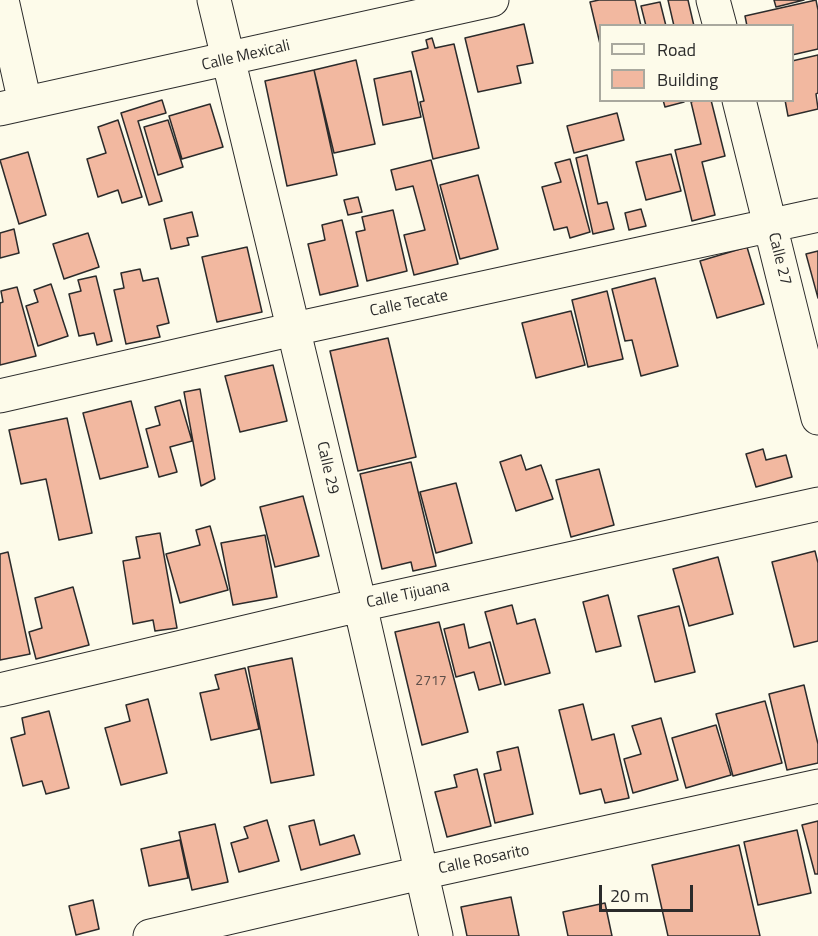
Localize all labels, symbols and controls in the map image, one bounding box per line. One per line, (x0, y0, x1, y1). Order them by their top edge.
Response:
legend (599, 24, 794, 102)
text: Road (657, 36, 696, 63)
street label: Calle Mexicali (200, 37, 292, 75)
text: Building (657, 66, 718, 93)
street label: Calle 27 (763, 231, 795, 287)
street label: Calle Tecate (368, 286, 450, 322)
street label: Calle 29 (312, 440, 342, 496)
street label: Calle Tijuana (365, 577, 451, 613)
house number: 2717 (415, 674, 447, 690)
street label: Calle Rosarito (437, 841, 531, 879)
scale bar (602, 873, 696, 911)
text: 20 m (610, 882, 649, 909)

